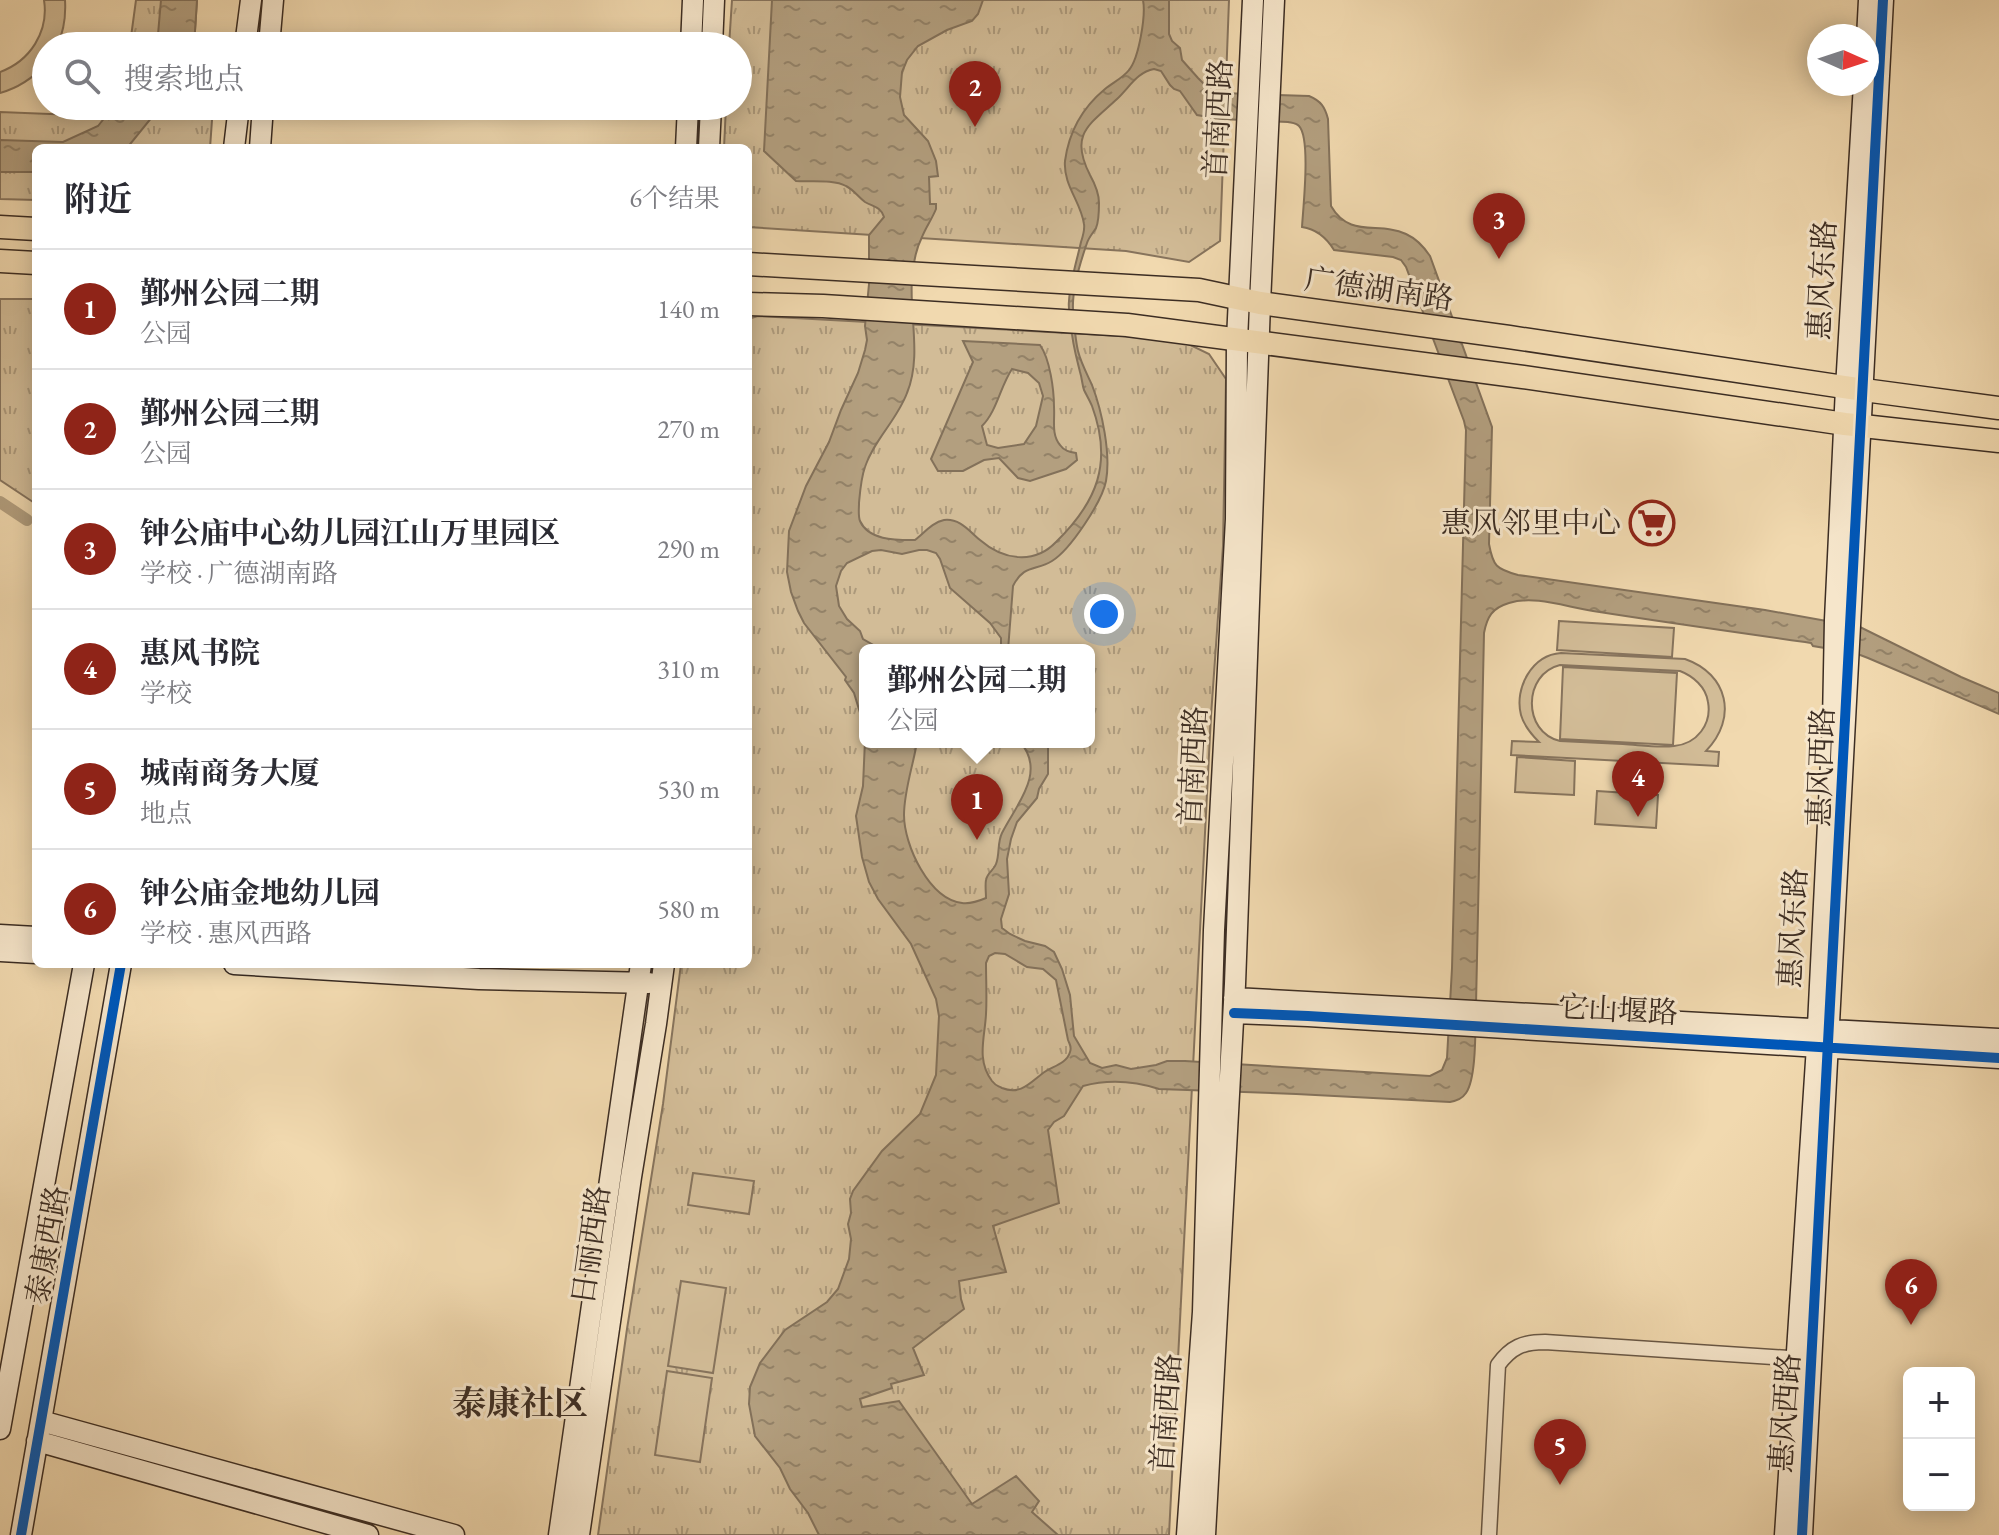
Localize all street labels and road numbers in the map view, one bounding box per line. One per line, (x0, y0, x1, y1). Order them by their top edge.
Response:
street label: 首南西路 (1195, 58, 1240, 180)
street label: 惠风东路 (1799, 219, 1844, 341)
street label: 广德湖南路 (1302, 259, 1456, 318)
street label: 首南西路 (1170, 705, 1215, 827)
street label: 惠风西路 (1799, 706, 1842, 828)
street label: 惠风东路 (1770, 867, 1815, 989)
street label: 它山堰路 (1557, 987, 1679, 1032)
street label: 泰康西路 (17, 1182, 76, 1307)
street label: 日丽西路 (563, 1183, 618, 1307)
street label: 首南西路 (1142, 1352, 1189, 1474)
street label: 惠风西路 (1761, 1352, 1808, 1474)

